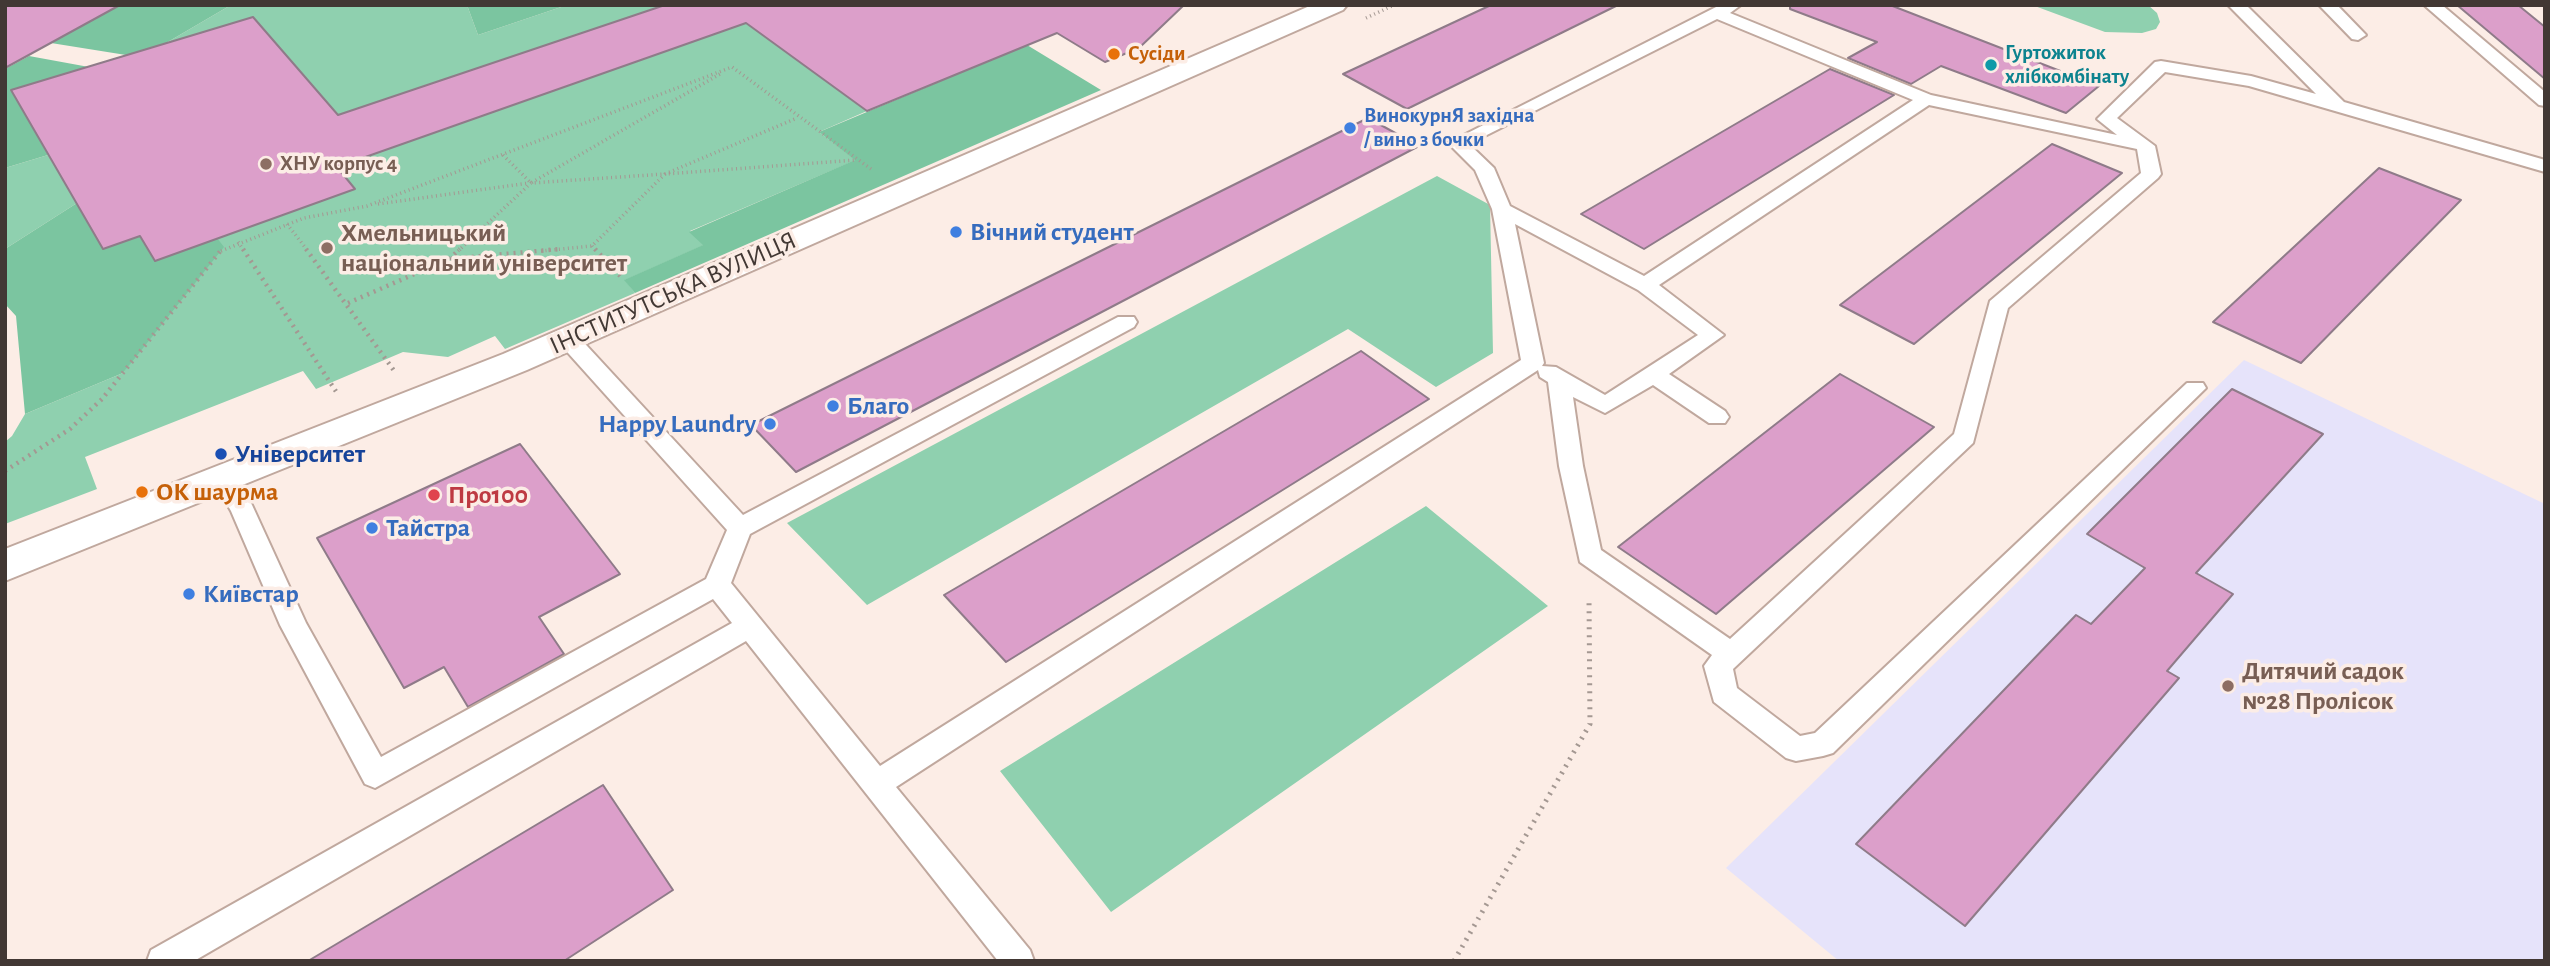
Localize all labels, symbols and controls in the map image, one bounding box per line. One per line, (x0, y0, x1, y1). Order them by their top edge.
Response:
place label: Гуртожиток хлібкомбінату (2005, 40, 2129, 90)
place label: Сусіди (1128, 41, 1185, 67)
marker: Сусіди (1106, 46, 1122, 62)
marker: Гуртожиток хлібкомбінату (1983, 57, 1999, 73)
place label: ВинокурнЯ західна / вино з бочки (1364, 103, 1534, 153)
marker: ВинокурнЯ західна / вино з бочки (1342, 120, 1358, 136)
place label: ХНУ корпус 4 (280, 151, 397, 177)
marker: ХНУ корпус 4 (258, 156, 274, 172)
place label: Вічний студент (970, 216, 1134, 248)
place label: Хмельницький національний університет (341, 217, 627, 278)
street label: ІНСТИТУТСЬКА ВУЛИЦЯ (545, 224, 801, 362)
marker: Вічний студент (948, 224, 964, 240)
marker: Хмельницький національний університет (319, 240, 335, 256)
place label: Благо (847, 390, 909, 422)
marker: Благо (825, 398, 841, 414)
place label: Happy Laundry (598, 408, 756, 440)
marker: Happy Laundry (762, 416, 778, 432)
place label: Університет (235, 438, 365, 470)
marker: Університет (213, 446, 229, 462)
place label: ОК шаурма (156, 476, 278, 508)
place label: Про100 (448, 479, 528, 511)
marker: ОК шаурма (134, 484, 150, 500)
marker: Про100 (426, 487, 442, 503)
place label: Тайстра (386, 512, 470, 544)
marker: Тайстра (364, 520, 380, 536)
place label: Київстар (203, 578, 299, 610)
marker: Київстар (181, 586, 197, 602)
place label: Дитячий садок №28 Пролісок (2242, 655, 2404, 716)
marker: Дитячий садок №28 Пролісок (2220, 678, 2236, 694)

